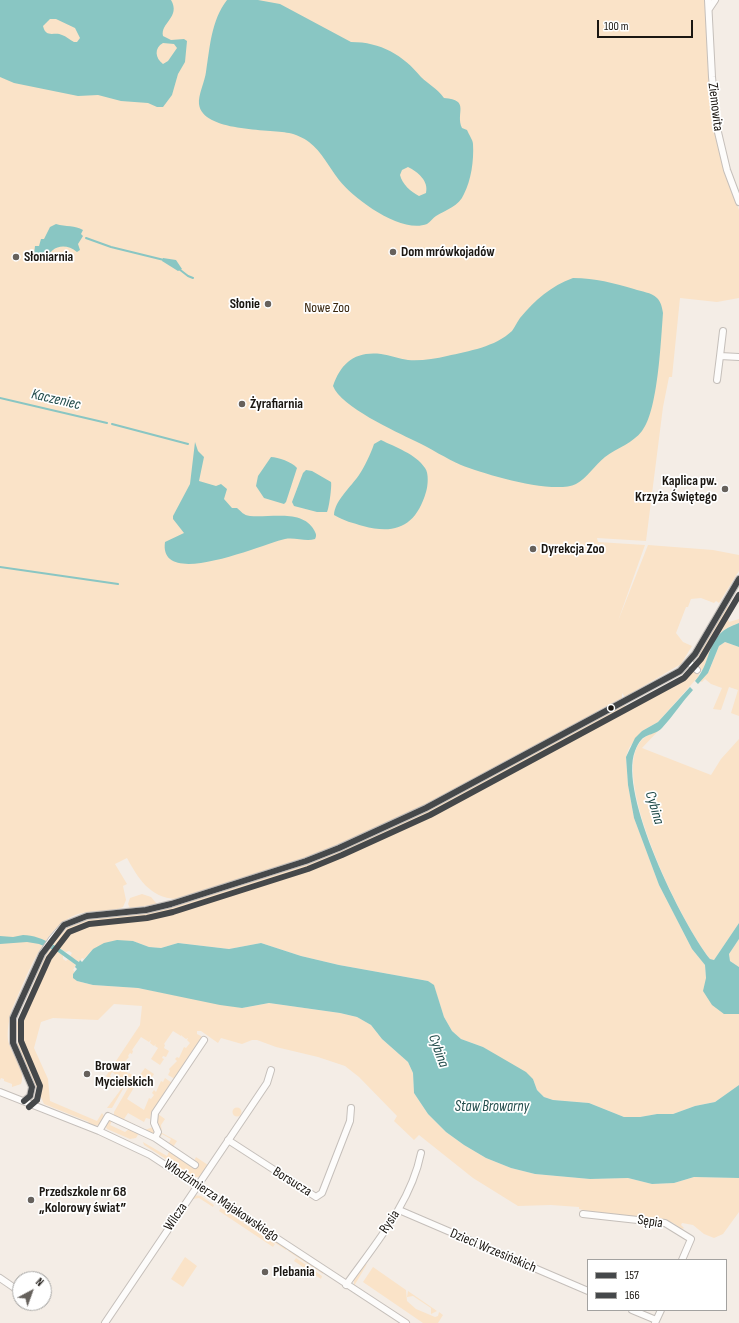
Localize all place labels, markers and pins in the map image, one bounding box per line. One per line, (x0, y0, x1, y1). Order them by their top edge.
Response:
place label: Dom mrówkojadów (401, 244, 495, 260)
marker: Dom mrówkojadów (388, 247, 398, 257)
place label: Słoniarnia (24, 249, 73, 265)
marker: Słoniarnia (11, 252, 21, 262)
place label: Słonie (230, 296, 260, 312)
marker: Słonie (263, 299, 273, 309)
place label: Żyrafiarnia (250, 396, 303, 412)
marker: Żyrafiarnia (237, 399, 247, 409)
place label: Kaplica pw. Krzyża Świętego (635, 473, 717, 506)
marker: Kaplica pw. Krzyża Świętego (720, 484, 730, 494)
place label: Dyrekcja Zoo (541, 541, 605, 557)
marker: Dyrekcja Zoo (528, 544, 538, 554)
unlabelled marker (606, 703, 616, 713)
place label: Browar Mycielskich (95, 1058, 153, 1090)
marker: Browar Mycielskich (82, 1069, 92, 1079)
place label: Przedszkole nr 68 „Kolorowy świat” (39, 1184, 126, 1216)
marker: Przedszkole nr 68 „Kolorowy świat” (26, 1195, 36, 1205)
place label: Plebania (273, 1264, 315, 1280)
marker: Plebania (260, 1267, 270, 1277)

